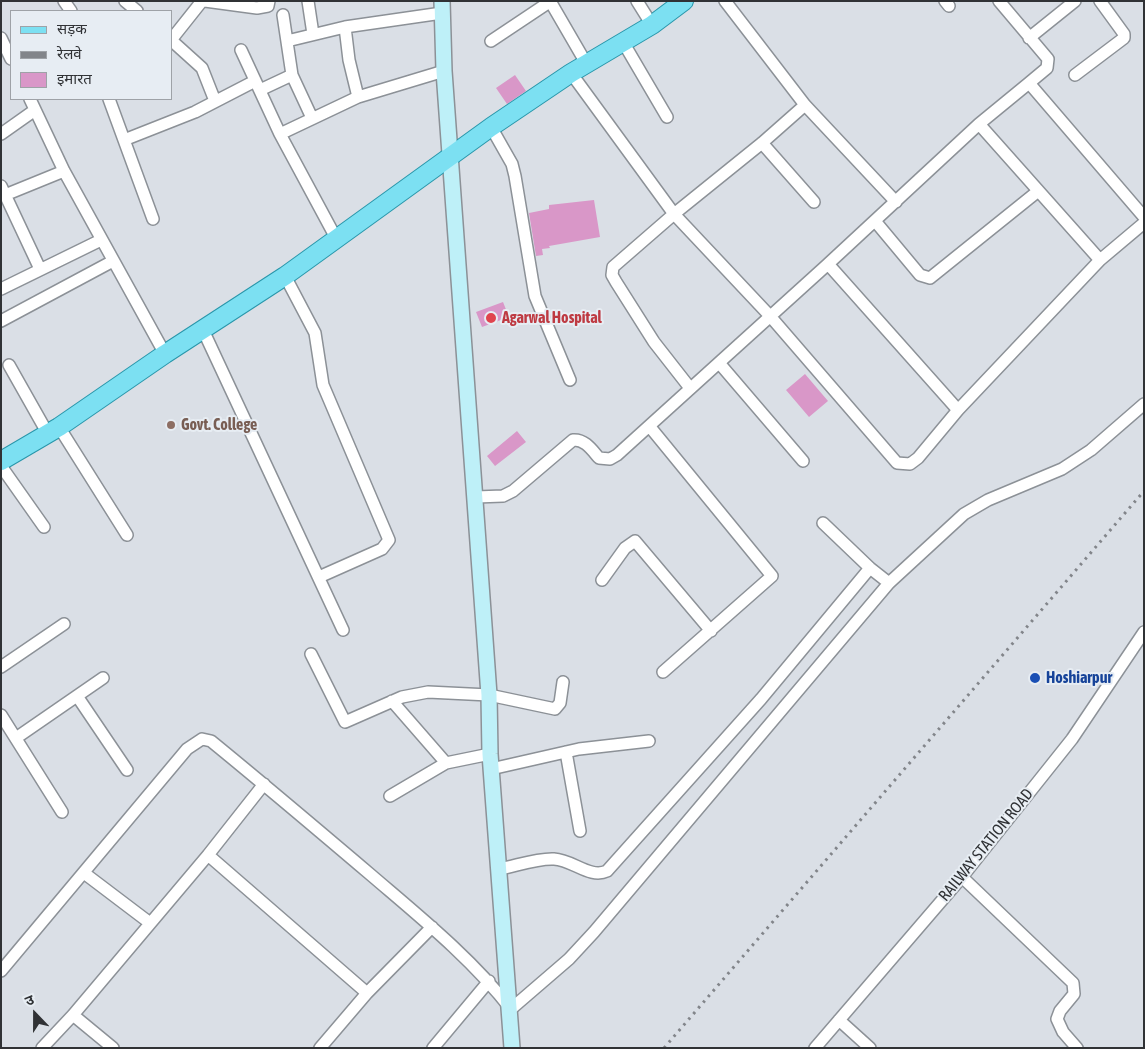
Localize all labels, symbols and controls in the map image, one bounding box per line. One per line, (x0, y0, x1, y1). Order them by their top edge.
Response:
legend (10, 10, 172, 100)
text: सड़क (57, 20, 87, 37)
text: रेलवे (57, 45, 82, 62)
text: इमारत (57, 70, 92, 87)
place label: Agarwal Hospital (502, 308, 602, 328)
marker: Agarwal Hospital (484, 311, 498, 325)
place label: Govt. College (181, 415, 257, 435)
marker: Govt. College (165, 419, 177, 431)
place label: Hoshiarpur (1046, 668, 1112, 688)
marker: Hoshiarpur (1028, 671, 1042, 685)
street label: RAILWAY STATION ROAD (935, 785, 1037, 905)
north arrow (10, 989, 60, 1039)
text: उ (23, 991, 36, 1009)

